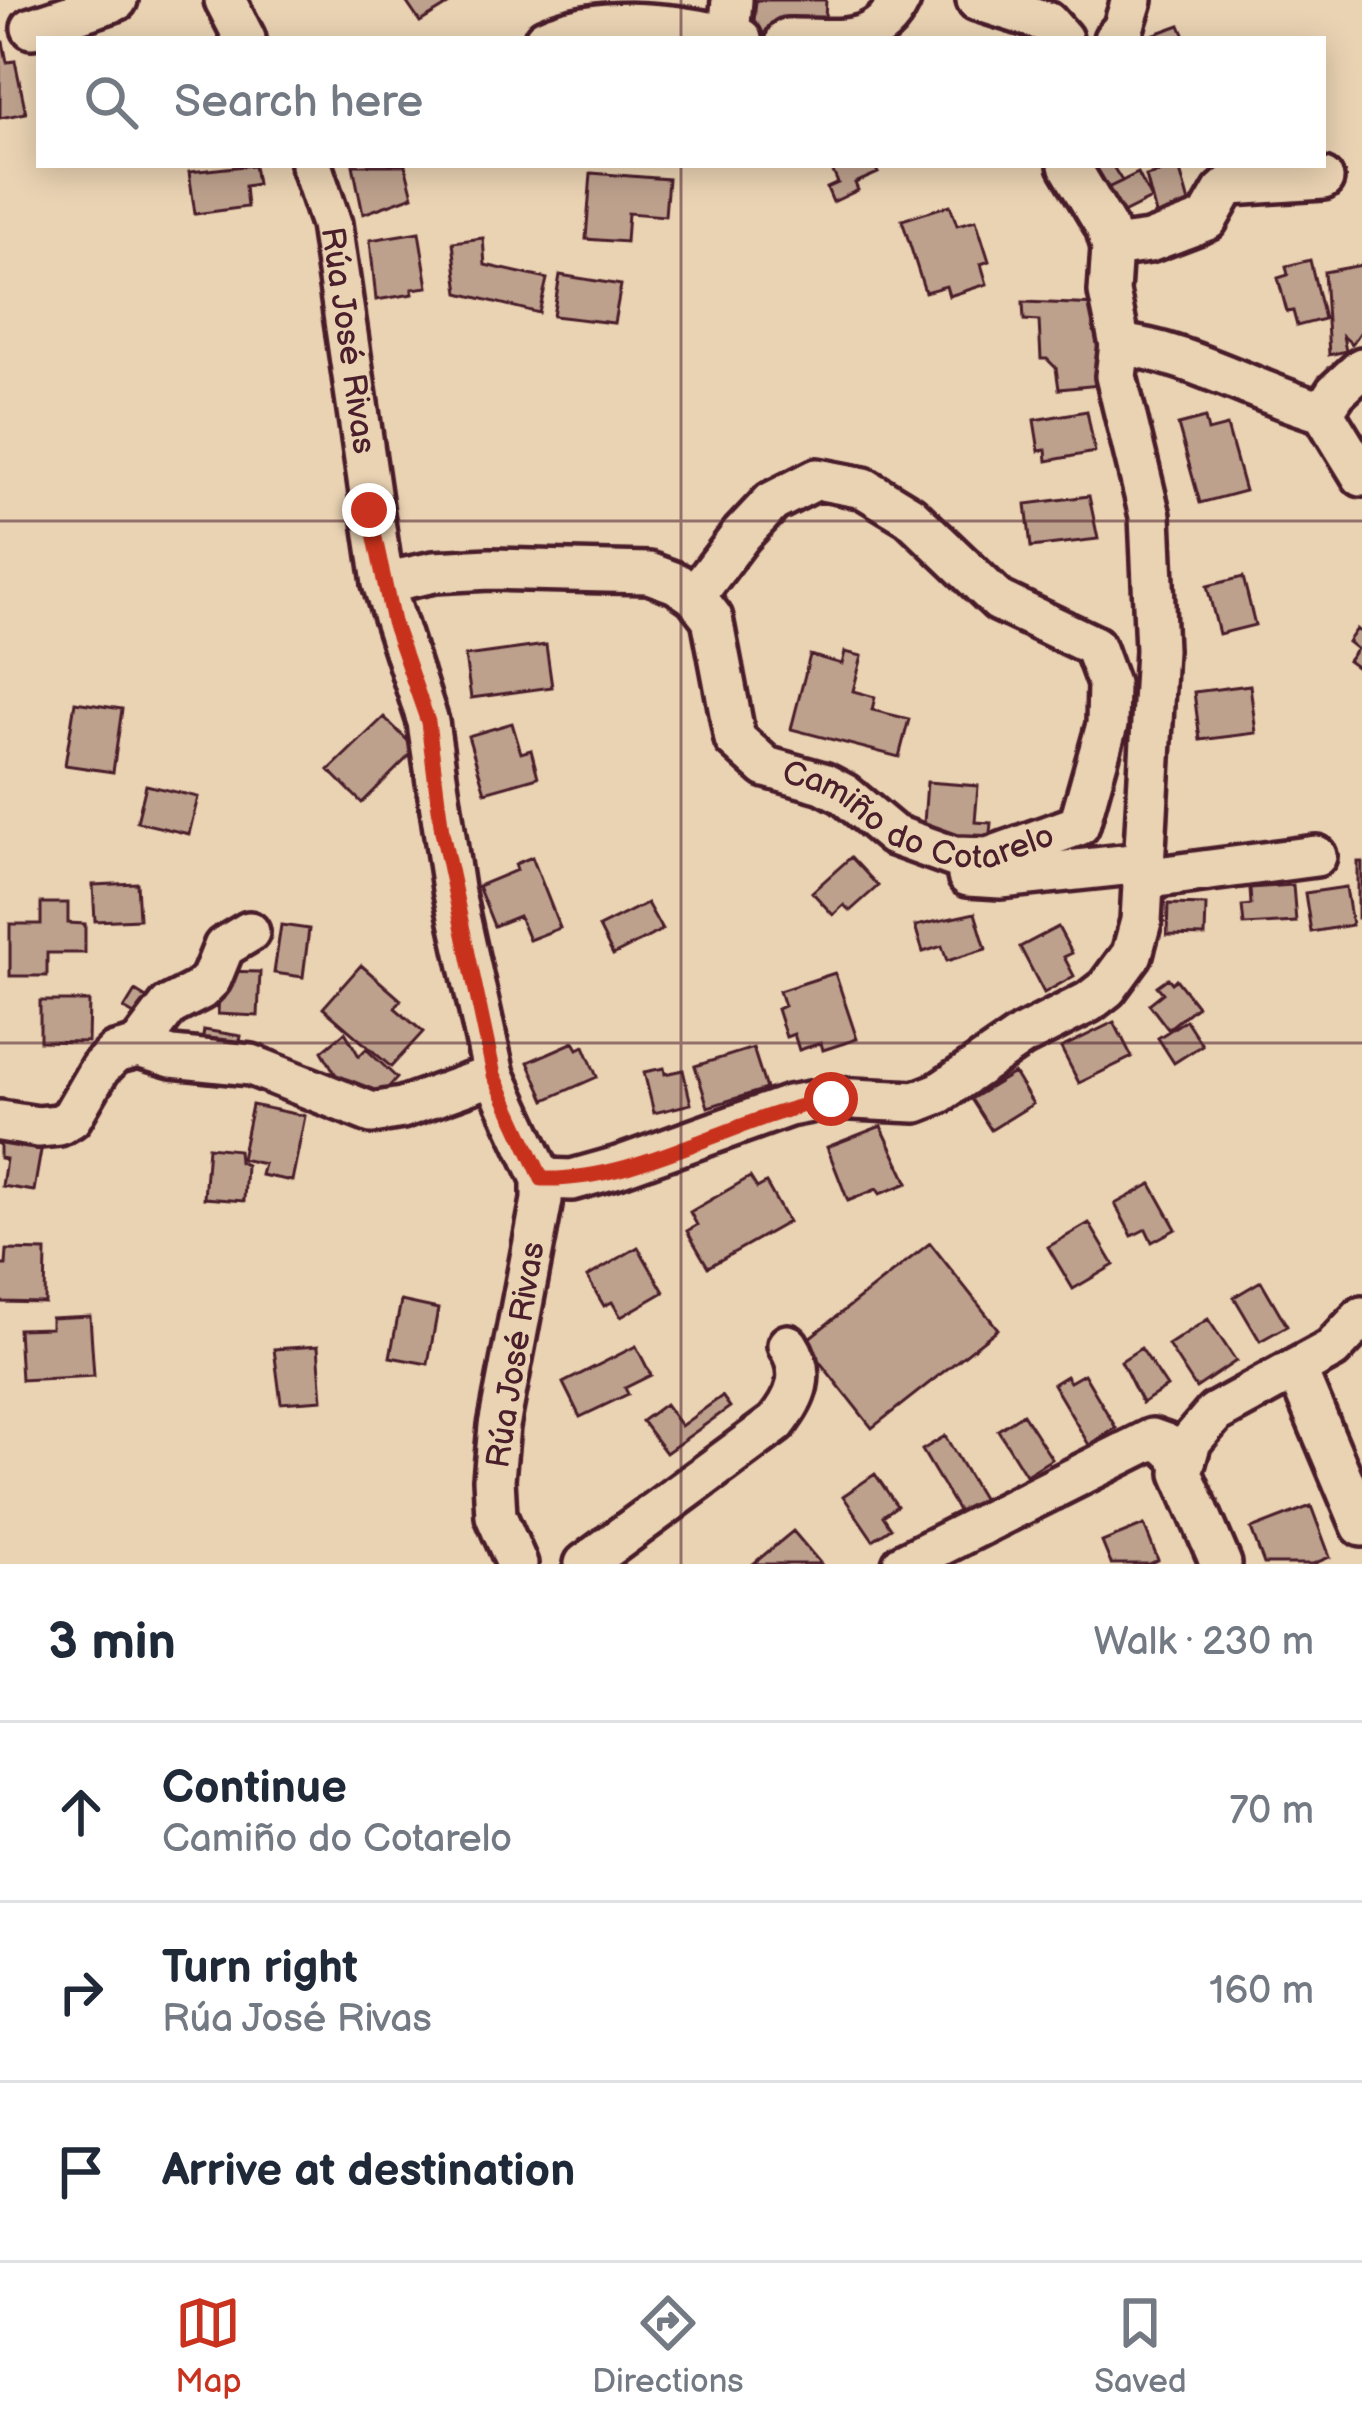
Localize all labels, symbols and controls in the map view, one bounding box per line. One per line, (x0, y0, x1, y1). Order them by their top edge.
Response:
search box (36, 36, 1326, 168)
icon: search (78, 69, 144, 135)
text: Search here (174, 75, 423, 130)
street label: Rúa José Rivas (312, 225, 384, 456)
route end (342, 483, 396, 537)
street label: Camiño do Cotarelo (778, 753, 1059, 879)
route start (804, 1072, 858, 1126)
street label: Rúa José Rivas (478, 1239, 554, 1471)
text: 3 min (48, 1612, 176, 1673)
text: Walk · 230 m (1093, 1619, 1314, 1666)
text: Continue (162, 1761, 347, 1816)
icon: ahead (48, 1779, 114, 1845)
text: 70 m (1229, 1788, 1314, 1835)
text: Camiño do Cotarelo (162, 1816, 512, 1863)
text: Turn right (162, 1941, 358, 1996)
icon: right (48, 1959, 114, 2025)
text: 160 m (1209, 1968, 1314, 2015)
text: Rúa José Rivas (162, 1996, 432, 2043)
icon: arrive (48, 2139, 114, 2205)
text: Arrive at destination (162, 2144, 575, 2199)
tab: Map (175, 2290, 242, 2402)
tab: Directions (592, 2290, 744, 2402)
tab: Saved (1094, 2290, 1187, 2402)

